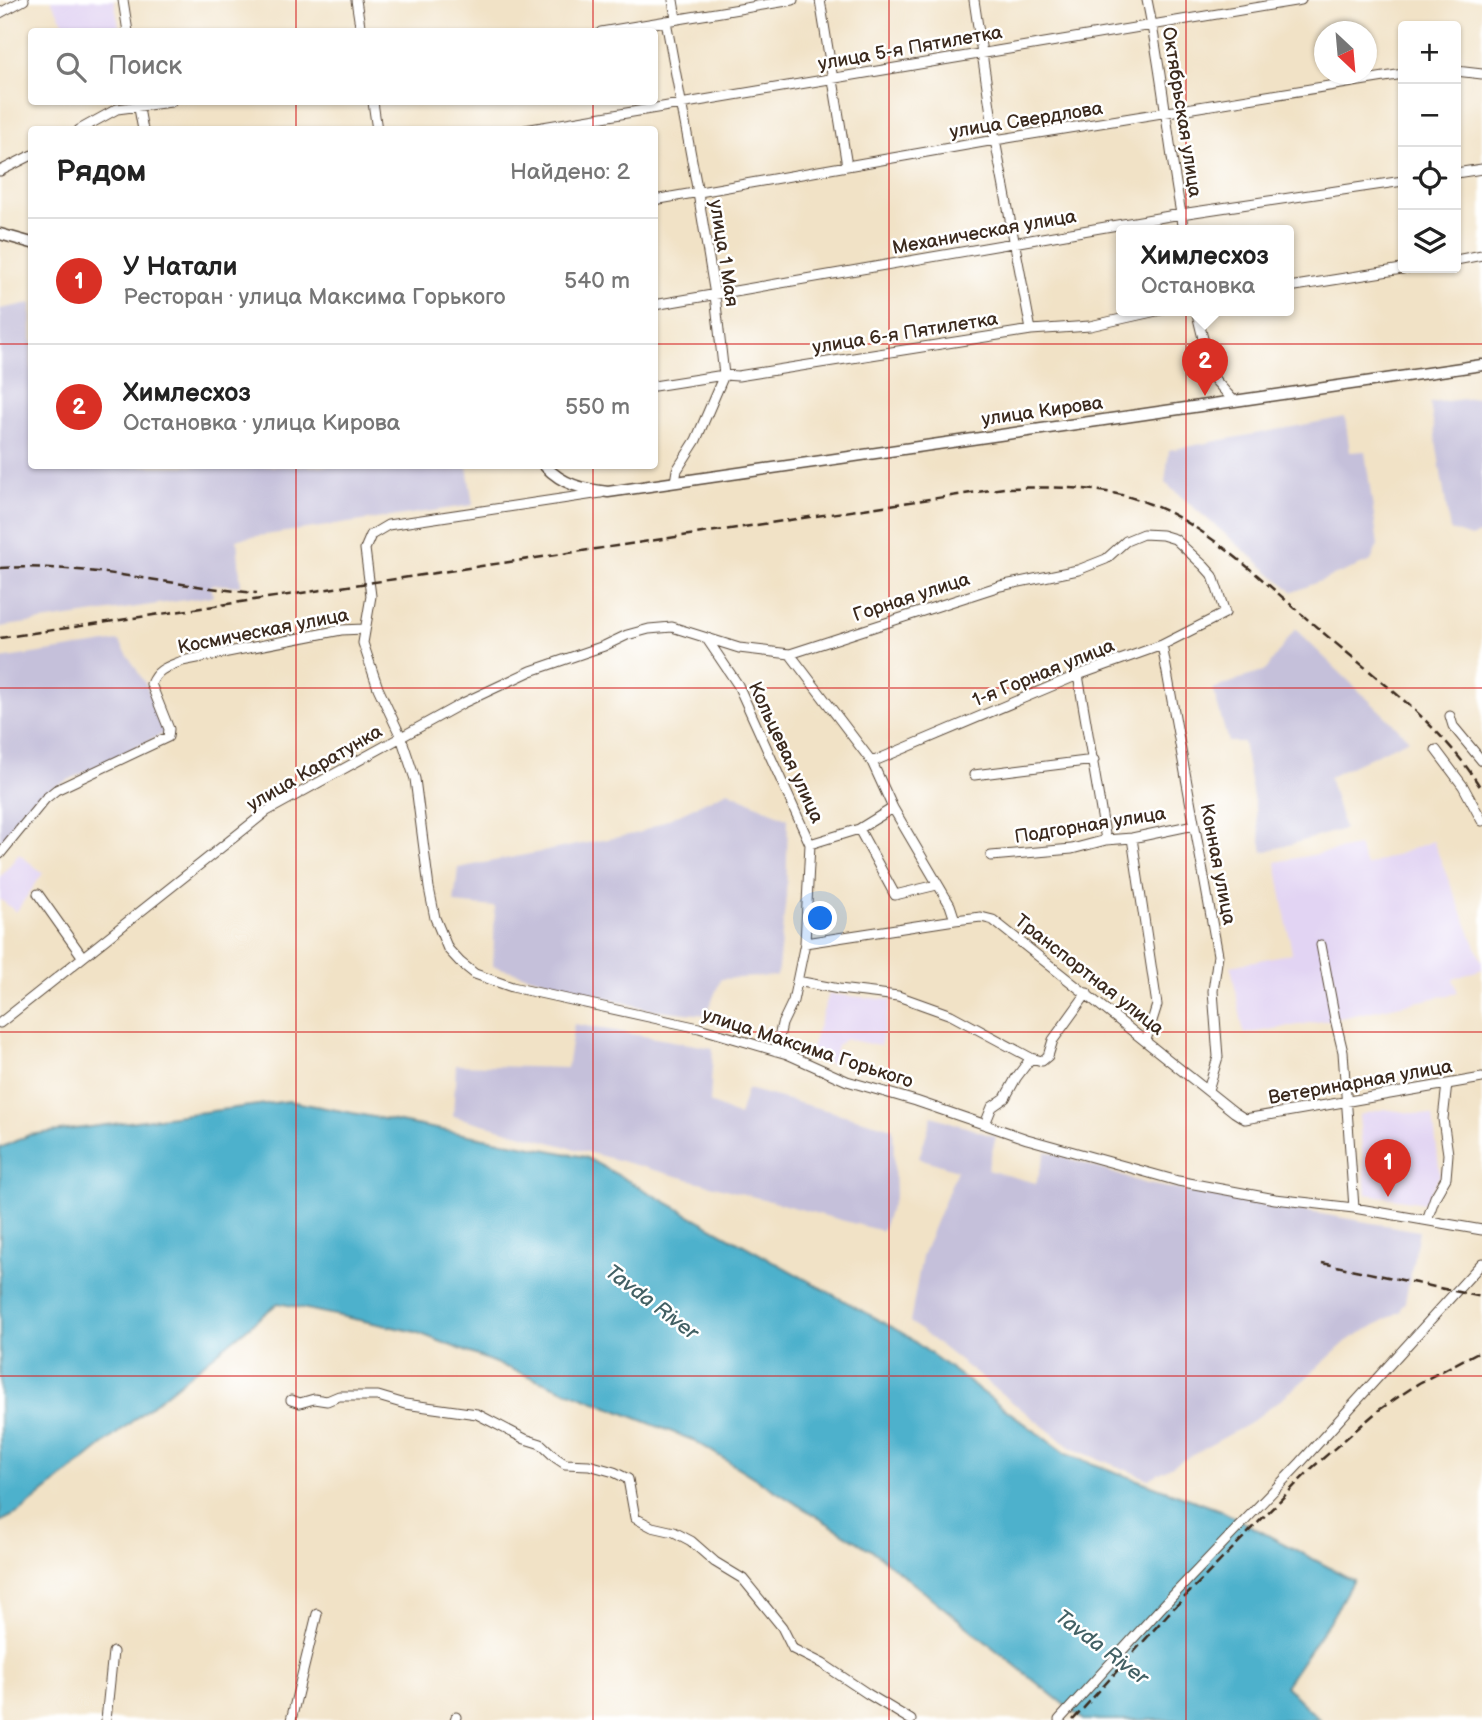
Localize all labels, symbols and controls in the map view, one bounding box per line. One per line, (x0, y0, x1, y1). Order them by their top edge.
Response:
street label: улица 5-я Пятилетка (816, 21, 1004, 76)
north arrow (1314, 21, 1377, 84)
map controls (1398, 21, 1461, 273)
button: + (1398, 21, 1461, 84)
street label: Октябрьская улица (1157, 25, 1206, 199)
search box (28, 28, 658, 105)
icon: search (52, 48, 90, 86)
text: Поиск (108, 51, 182, 82)
button: − (1398, 84, 1461, 147)
street label: улица Свердлова (948, 97, 1104, 144)
button: locate (1398, 147, 1461, 210)
text: Рядом (56, 154, 146, 190)
text: Найдено: 2 (510, 158, 630, 186)
street label: улица 1 Мая (704, 198, 743, 308)
street label: Механическая улица (890, 205, 1078, 260)
button: layers (1398, 210, 1461, 273)
popup (1116, 225, 1294, 316)
text: Химлесхоз (1141, 241, 1269, 272)
text: У Натали (123, 252, 237, 283)
text: 1 (74, 267, 84, 295)
text: 540 m (564, 267, 630, 295)
text: Остановка (1141, 272, 1255, 300)
text: Ресторан · улица Максима Горького (123, 283, 505, 311)
street label: улица 6-я Пятилетка (811, 307, 1000, 359)
pin: 2 (1182, 338, 1228, 396)
text: Химлесхоз (123, 378, 251, 409)
street label: улица Кирова (980, 392, 1104, 431)
text: 2 (72, 393, 86, 421)
text: 550 m (565, 393, 630, 421)
text: Остановка · улица Кирова (123, 409, 400, 437)
street label: Горная улица (850, 568, 973, 627)
street label: Космическая улица (176, 604, 351, 659)
street label: 1-я Горная улица (969, 634, 1118, 712)
street label: Кольцевая улица (743, 678, 828, 827)
street label: улица Каратунка (243, 720, 387, 816)
street label: Подгорная улица (1013, 802, 1168, 849)
street label: Конная улица (1194, 802, 1241, 927)
your location (803, 901, 837, 935)
street label: Транспортная улица (1010, 910, 1168, 1041)
street label: улица Максима Горького (699, 1003, 916, 1093)
street label: Ветеринарная улица (1267, 1055, 1454, 1110)
pin: 1 (1365, 1139, 1411, 1197)
water label: Tavda River (600, 1259, 704, 1346)
water label: Tavda River (1050, 1604, 1154, 1691)

